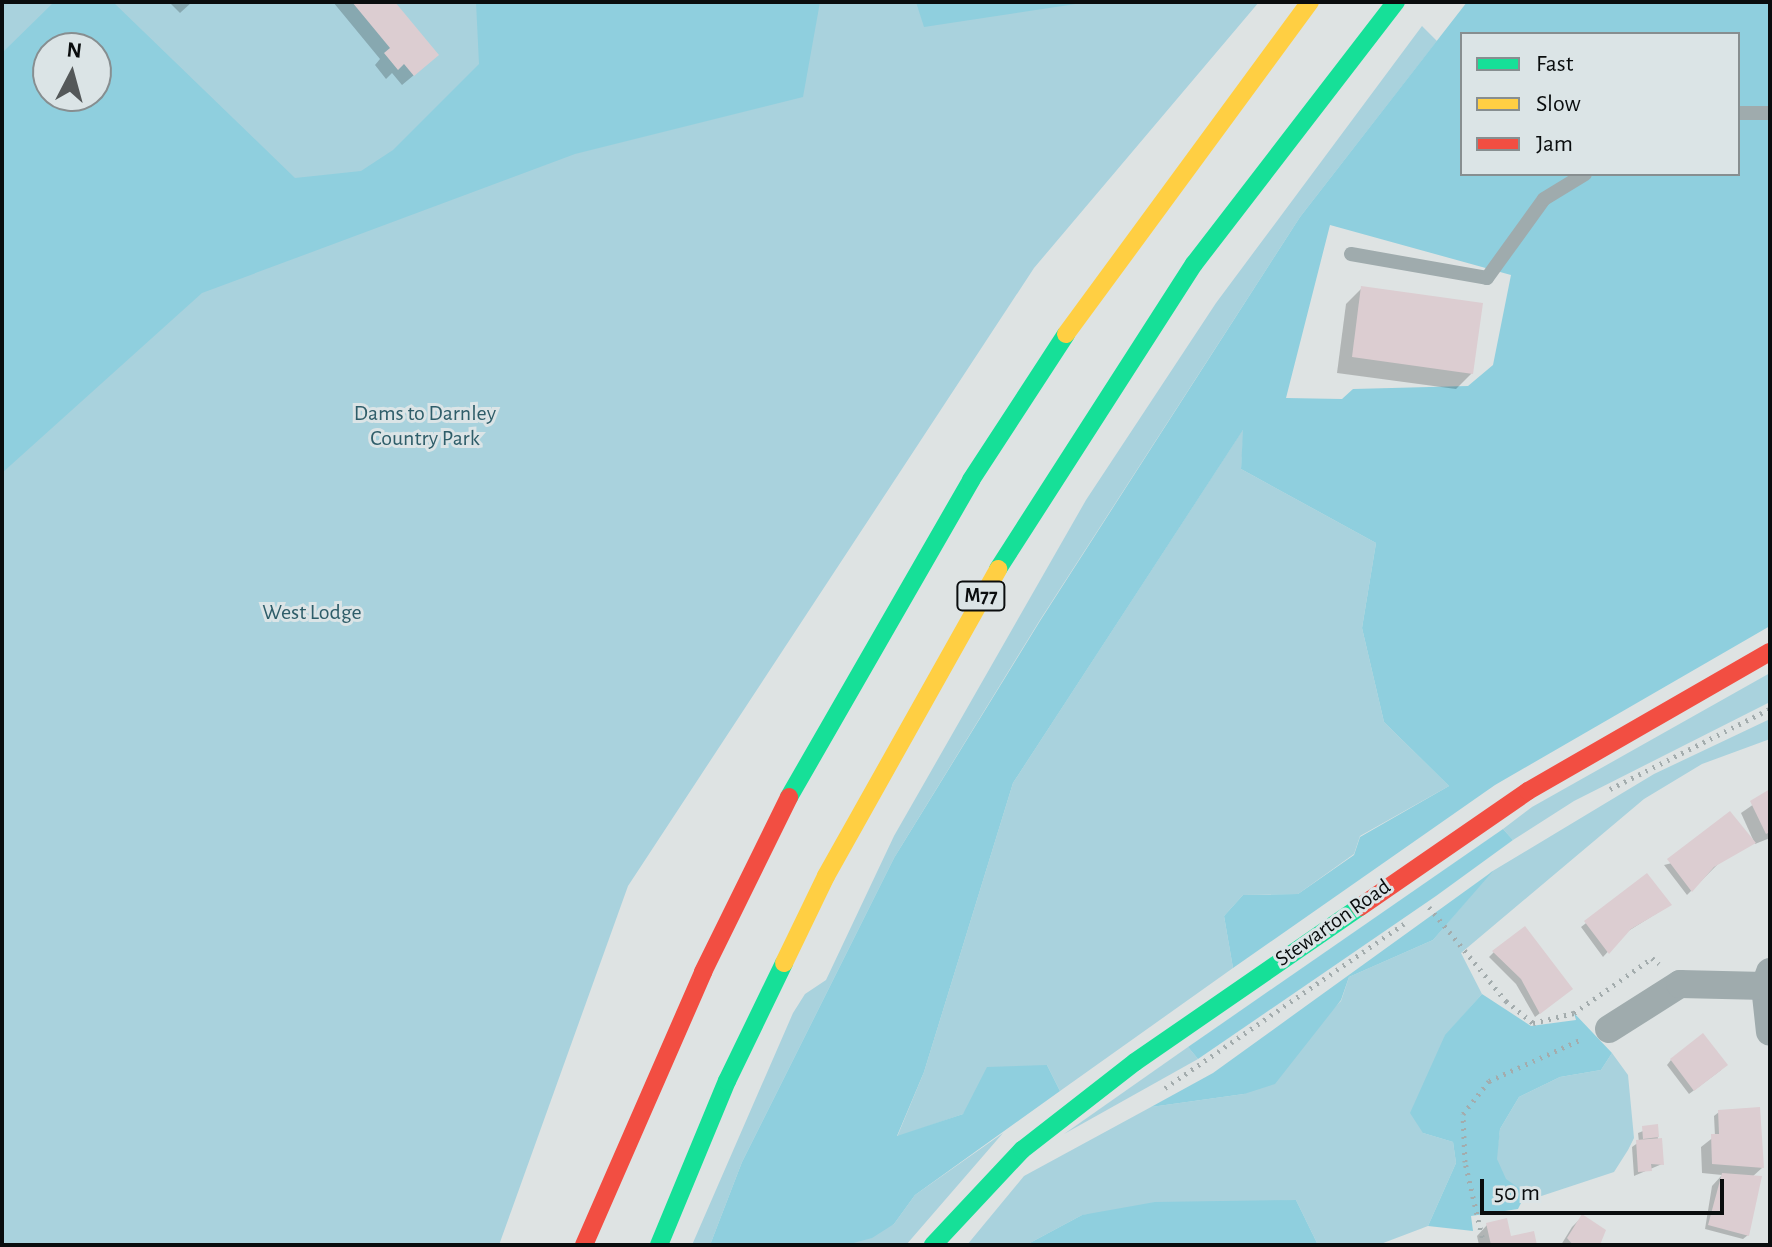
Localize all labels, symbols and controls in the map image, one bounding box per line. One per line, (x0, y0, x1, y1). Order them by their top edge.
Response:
north arrow (32, 32, 112, 112)
legend (1460, 32, 1740, 176)
text: N (66, 38, 83, 62)
text: Fast (1536, 52, 1573, 76)
text: Slow (1536, 92, 1581, 116)
text: Jam (1536, 132, 1573, 156)
park label: Dams to Darnley Country Park (354, 400, 496, 452)
road number: M77 (955, 580, 1007, 612)
park label: West Lodge (262, 600, 362, 626)
street label: Stewarton Road (1270, 874, 1396, 972)
scale bar (1484, 1163, 1728, 1213)
text: 50 m (1494, 1181, 1540, 1205)

